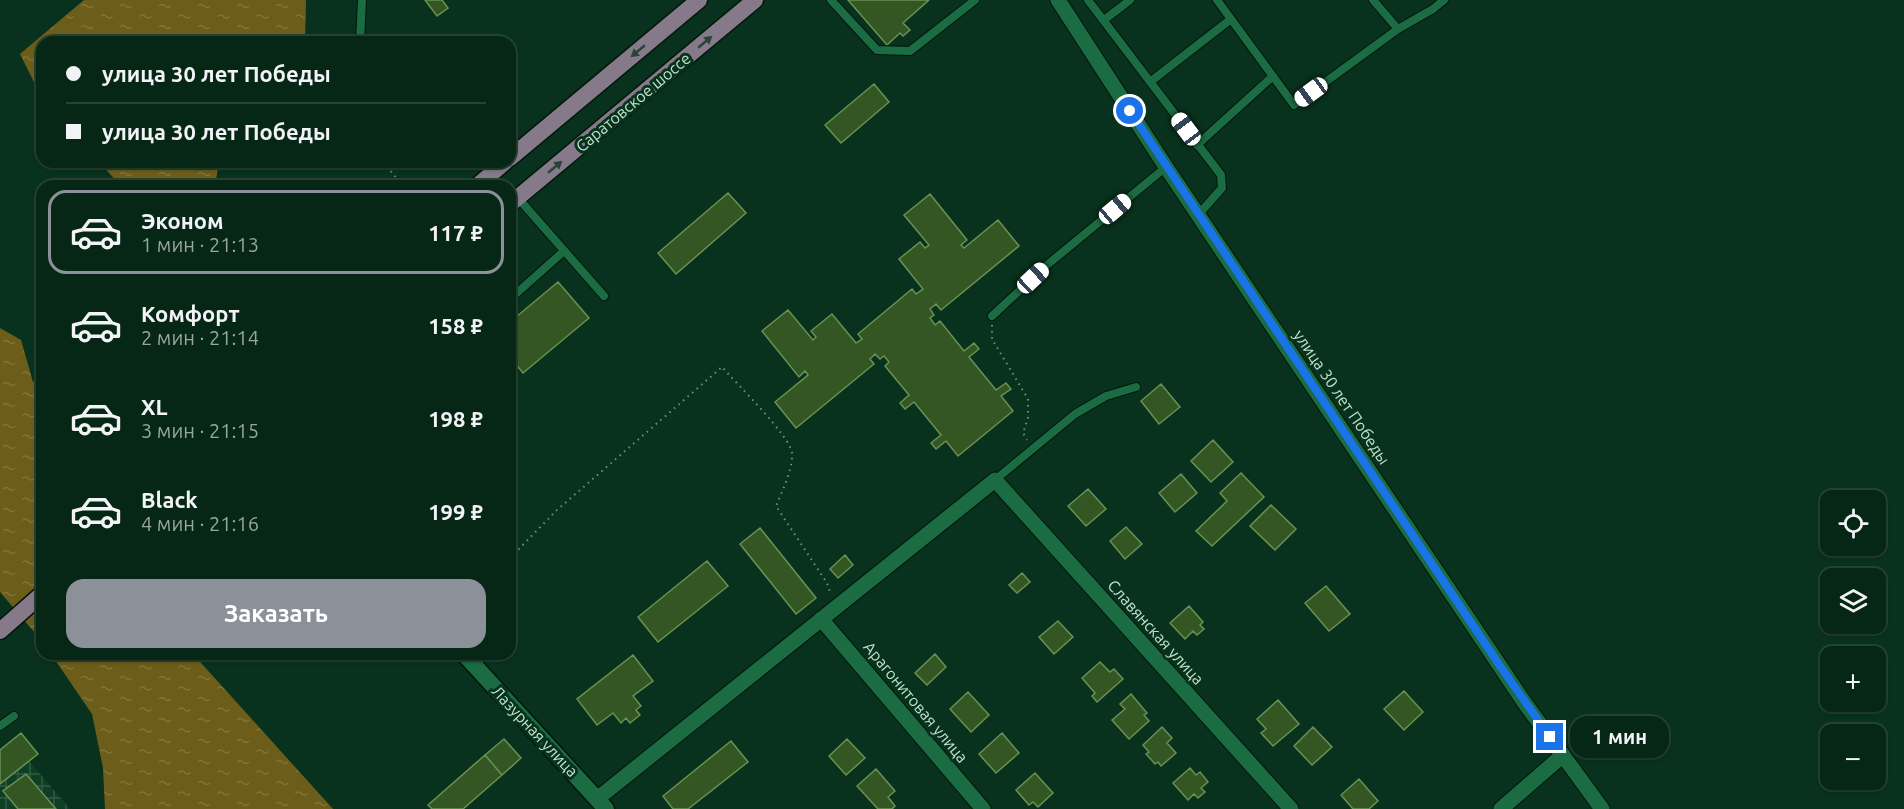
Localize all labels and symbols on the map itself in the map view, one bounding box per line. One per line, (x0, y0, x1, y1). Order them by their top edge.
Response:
one-way arrow (697, 36, 712, 49)
one-way arrow (631, 44, 646, 57)
street label: Саратовское шоссе (572, 49, 694, 155)
car (1291, 74, 1331, 110)
route start (1116, 97, 1143, 124)
car (1168, 109, 1204, 149)
one-way arrow (547, 161, 562, 174)
car (1095, 191, 1135, 227)
car (1014, 259, 1052, 297)
street label: улица 30 лет Победы (1290, 326, 1394, 468)
street label: Славянская улица (1104, 576, 1208, 688)
street label: Арагонитовая улица (860, 638, 972, 766)
street label: Лазурная улица (488, 682, 582, 780)
callout: 1 мин (1571, 716, 1670, 758)
route end (1536, 723, 1563, 750)

